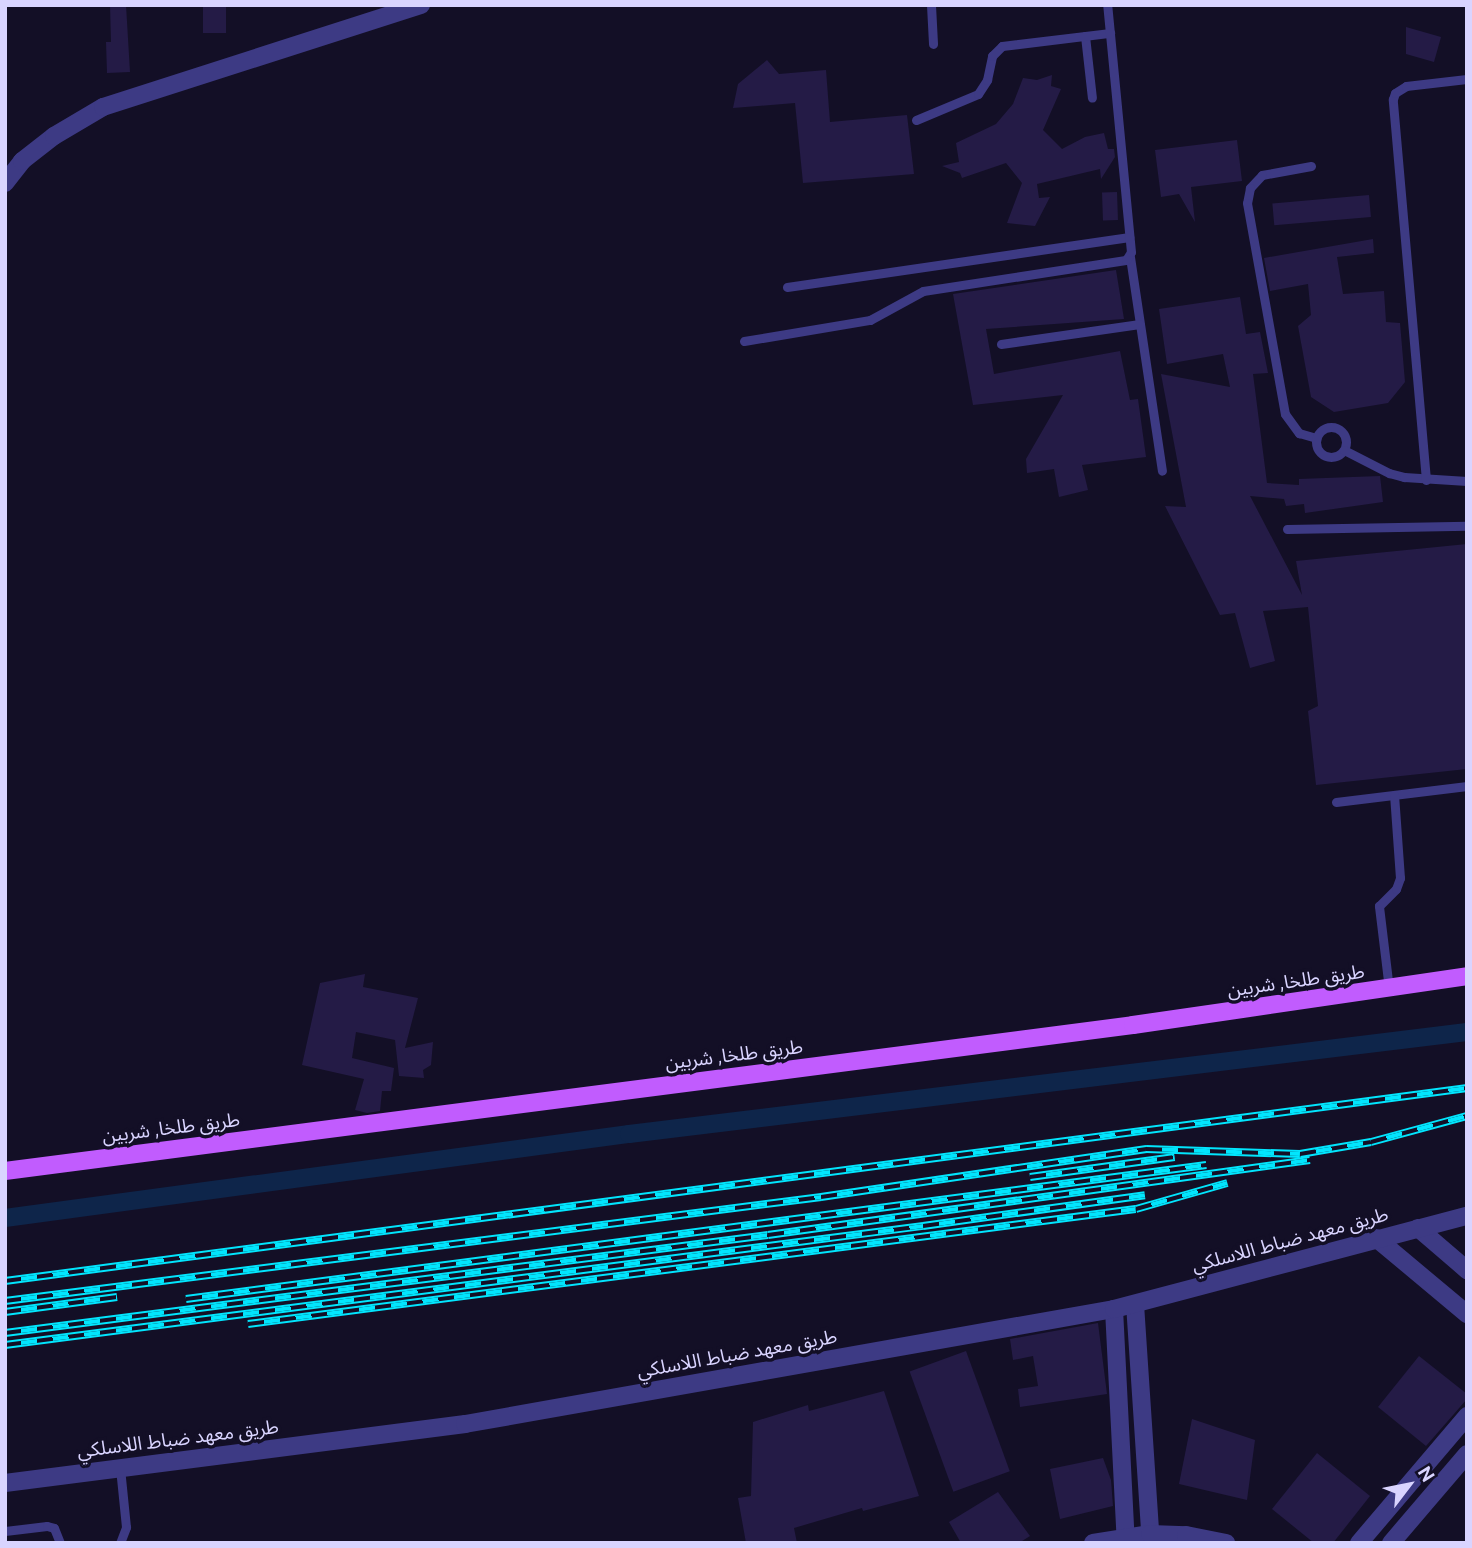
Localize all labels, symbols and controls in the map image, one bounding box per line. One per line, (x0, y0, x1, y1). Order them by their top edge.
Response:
street label: طريق طلخا, شربين (1226, 960, 1366, 1002)
street label: طريق طلخا, شربين (664, 1035, 804, 1075)
street label: طريق طلخا, شربين (101, 1108, 241, 1148)
street label: طريق معهد ضباط اللاسلكي (1189, 1203, 1391, 1277)
street label: طريق معهد ضباط اللاسلكي (635, 1325, 839, 1383)
street label: طريق معهد ضباط اللاسلكي (76, 1415, 280, 1463)
north arrow (1374, 1450, 1444, 1520)
text: N (1414, 1462, 1440, 1486)

